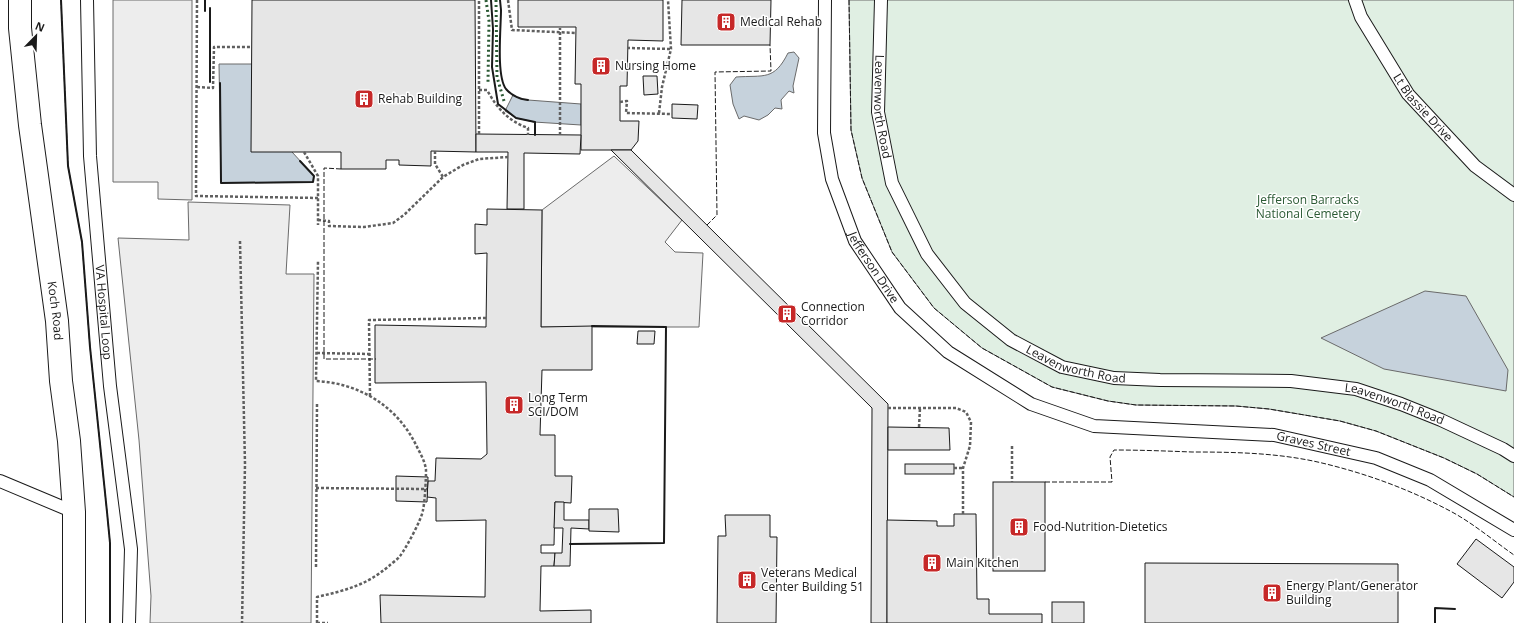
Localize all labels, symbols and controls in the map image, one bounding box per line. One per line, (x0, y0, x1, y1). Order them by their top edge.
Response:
building icon: Medical Rehab (715, 11, 737, 33)
place label: Medical Rehab (740, 13, 822, 30)
north arrow (16, 16, 56, 56)
text: N (33, 18, 47, 35)
street label: Leavenworth Road (870, 54, 896, 160)
building icon: Nursing Home (590, 55, 612, 77)
place label: Nursing Home (615, 57, 696, 74)
street label: Lt Blassie Drive (1389, 70, 1457, 145)
building icon: Rehab Building (353, 88, 375, 110)
place label: Rehab Building (378, 90, 463, 107)
park label: Jefferson Barracks National Cemetery (1256, 191, 1361, 222)
street label: Jefferson Drive (844, 228, 904, 307)
street label: VA Hospital Loop (92, 264, 117, 360)
street label: Koch Road (44, 280, 67, 341)
place label: Connection Corridor (801, 298, 865, 329)
building icon: Connection Corridor (776, 303, 798, 325)
street label: Leavenworth Road (1023, 341, 1126, 387)
street label: Leavenworth Road (1344, 379, 1447, 428)
place label: Long Term SCI/DOM (528, 389, 588, 420)
building icon: Long Term SCI/DOM (503, 394, 525, 416)
street label: Graves Street (1275, 427, 1352, 460)
building icon: Food-Nutrition-Dietetics (1008, 516, 1030, 538)
place label: Food-Nutrition-Dietetics (1033, 518, 1168, 535)
building icon: Main Kitchen (921, 552, 943, 574)
place label: Main Kitchen (946, 554, 1019, 571)
place label: Veterans Medical Center Building 51 (761, 564, 864, 595)
building icon: Veterans Medical Center Building 51 (736, 569, 758, 591)
place label: Energy Plant/Generator Building (1286, 577, 1418, 608)
building icon: Energy Plant/Generator Building (1261, 582, 1283, 604)

